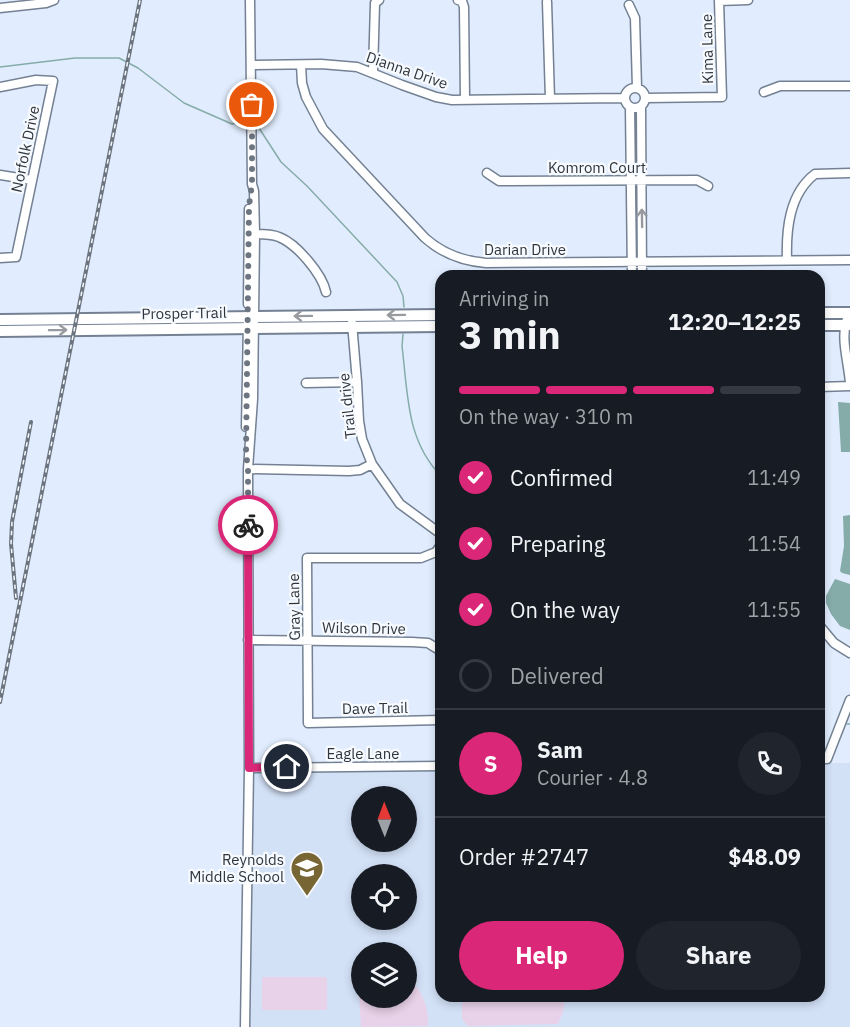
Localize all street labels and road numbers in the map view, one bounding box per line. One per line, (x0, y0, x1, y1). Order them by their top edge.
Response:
street label: Kima Lane (697, 14, 717, 84)
street label: Dianna Drive (364, 47, 450, 93)
street label: Norfolk Drive (7, 104, 43, 194)
street label: Komrom Court (548, 158, 646, 177)
street label: Darian Drive (484, 240, 566, 259)
street label: Prosper Trail (141, 303, 227, 323)
street label: Trail drive (334, 372, 360, 440)
street label: Gray Lane (284, 573, 304, 641)
street label: Wilson Drive (322, 618, 406, 638)
street label: Dave Trail (342, 698, 408, 718)
street label: Eagle Lane (327, 744, 399, 763)

